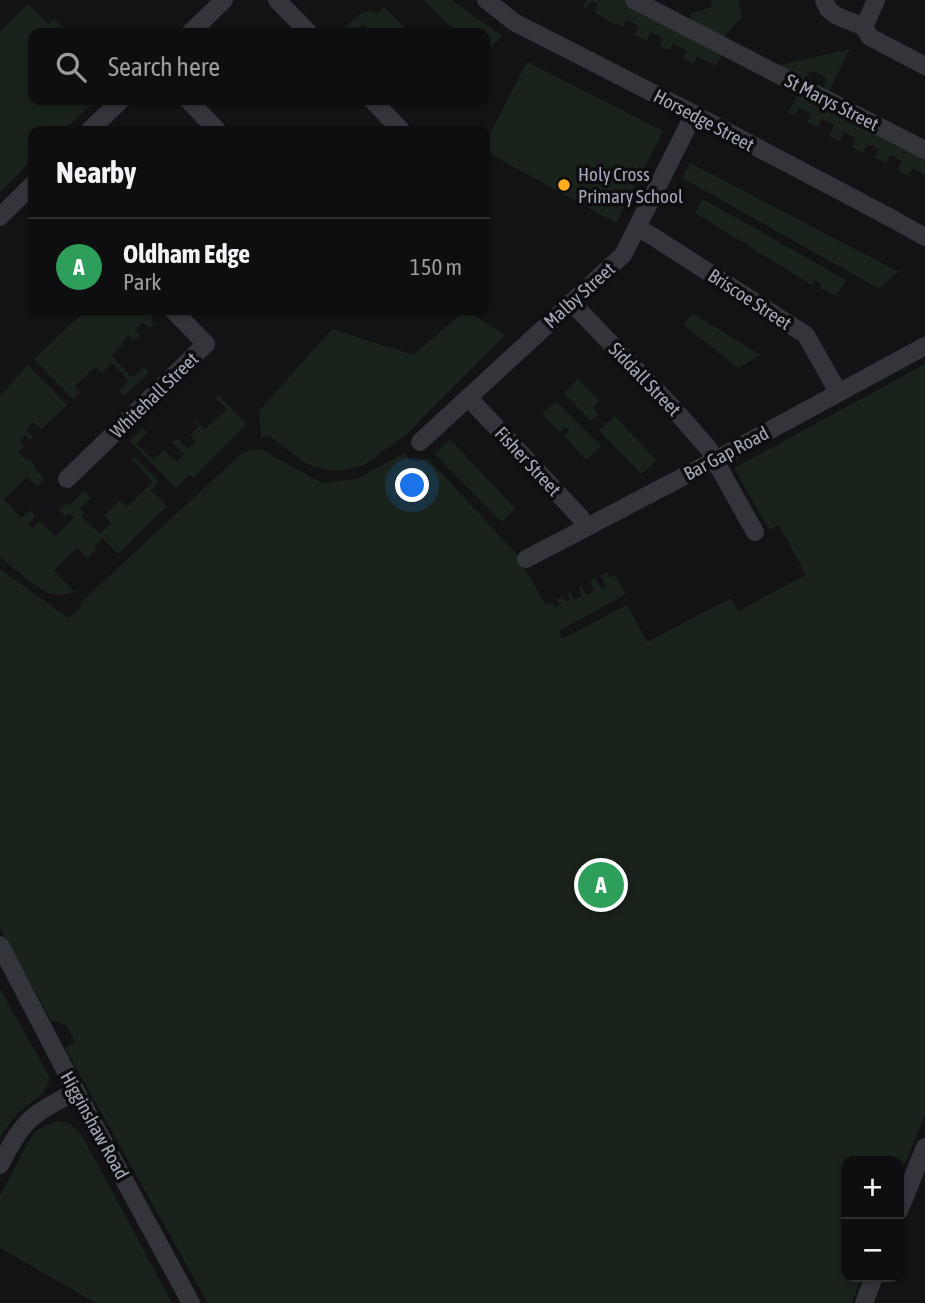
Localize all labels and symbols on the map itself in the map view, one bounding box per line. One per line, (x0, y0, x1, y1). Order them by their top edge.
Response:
street label: St Marys Street (782, 69, 882, 135)
street label: Horsedge Street (650, 84, 758, 156)
place label: Holy Cross Primary School (578, 163, 683, 207)
marker: Holy Cross Primary School (556, 177, 572, 193)
street label: Malby Street (539, 258, 619, 332)
street label: Briscoe Street (704, 264, 796, 334)
street label: Siddall Street (605, 338, 685, 420)
street label: Whitehall Street (105, 348, 203, 442)
street label: Bar Gap Road (680, 421, 772, 485)
street label: Fisher Street (490, 422, 566, 500)
your location (395, 468, 429, 502)
pin: A (578, 859, 624, 911)
street label: Higginshaw Road (56, 1067, 134, 1183)

